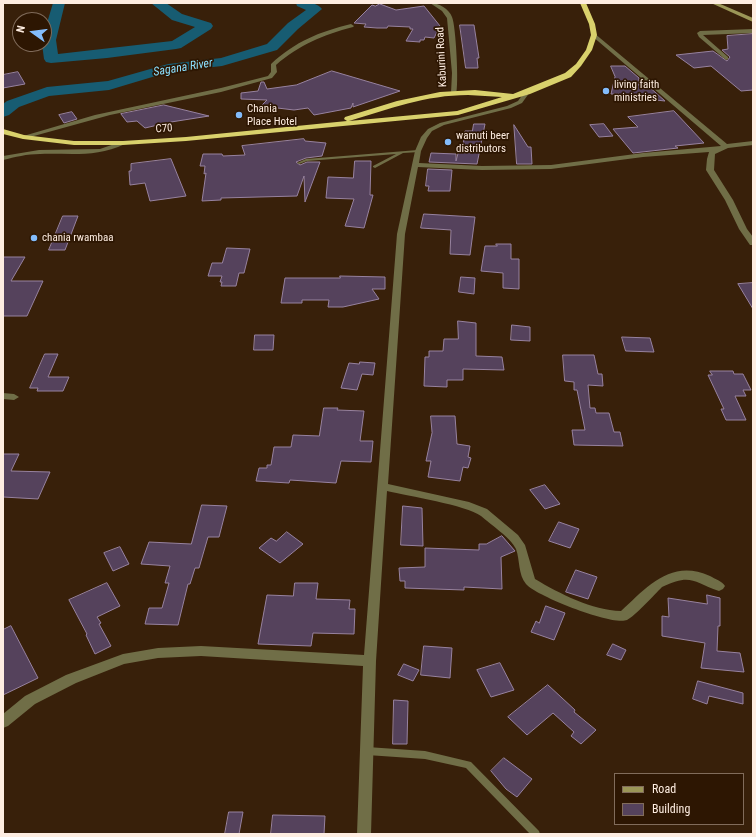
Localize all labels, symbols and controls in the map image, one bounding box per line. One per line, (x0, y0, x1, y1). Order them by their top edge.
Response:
north arrow (12, 12, 52, 52)
text: N (14, 24, 28, 34)
street label: Kaburini Road (434, 27, 450, 87)
water label: Sagana River (152, 56, 214, 80)
place label: living faith ministries (614, 78, 659, 104)
marker: living faith ministries (601, 86, 611, 96)
place label: Chania Place Hotel (247, 102, 297, 128)
marker: Chania Place Hotel (234, 110, 244, 120)
street label: C70 (155, 122, 173, 136)
place label: wamuti beer distributors (456, 129, 509, 155)
marker: wamuti beer distributors (443, 137, 453, 147)
place label: chania rwambaa (42, 231, 113, 245)
marker: chania rwambaa (29, 233, 39, 243)
legend (614, 773, 744, 825)
text: Road (652, 782, 676, 796)
text: Building (652, 802, 690, 816)

